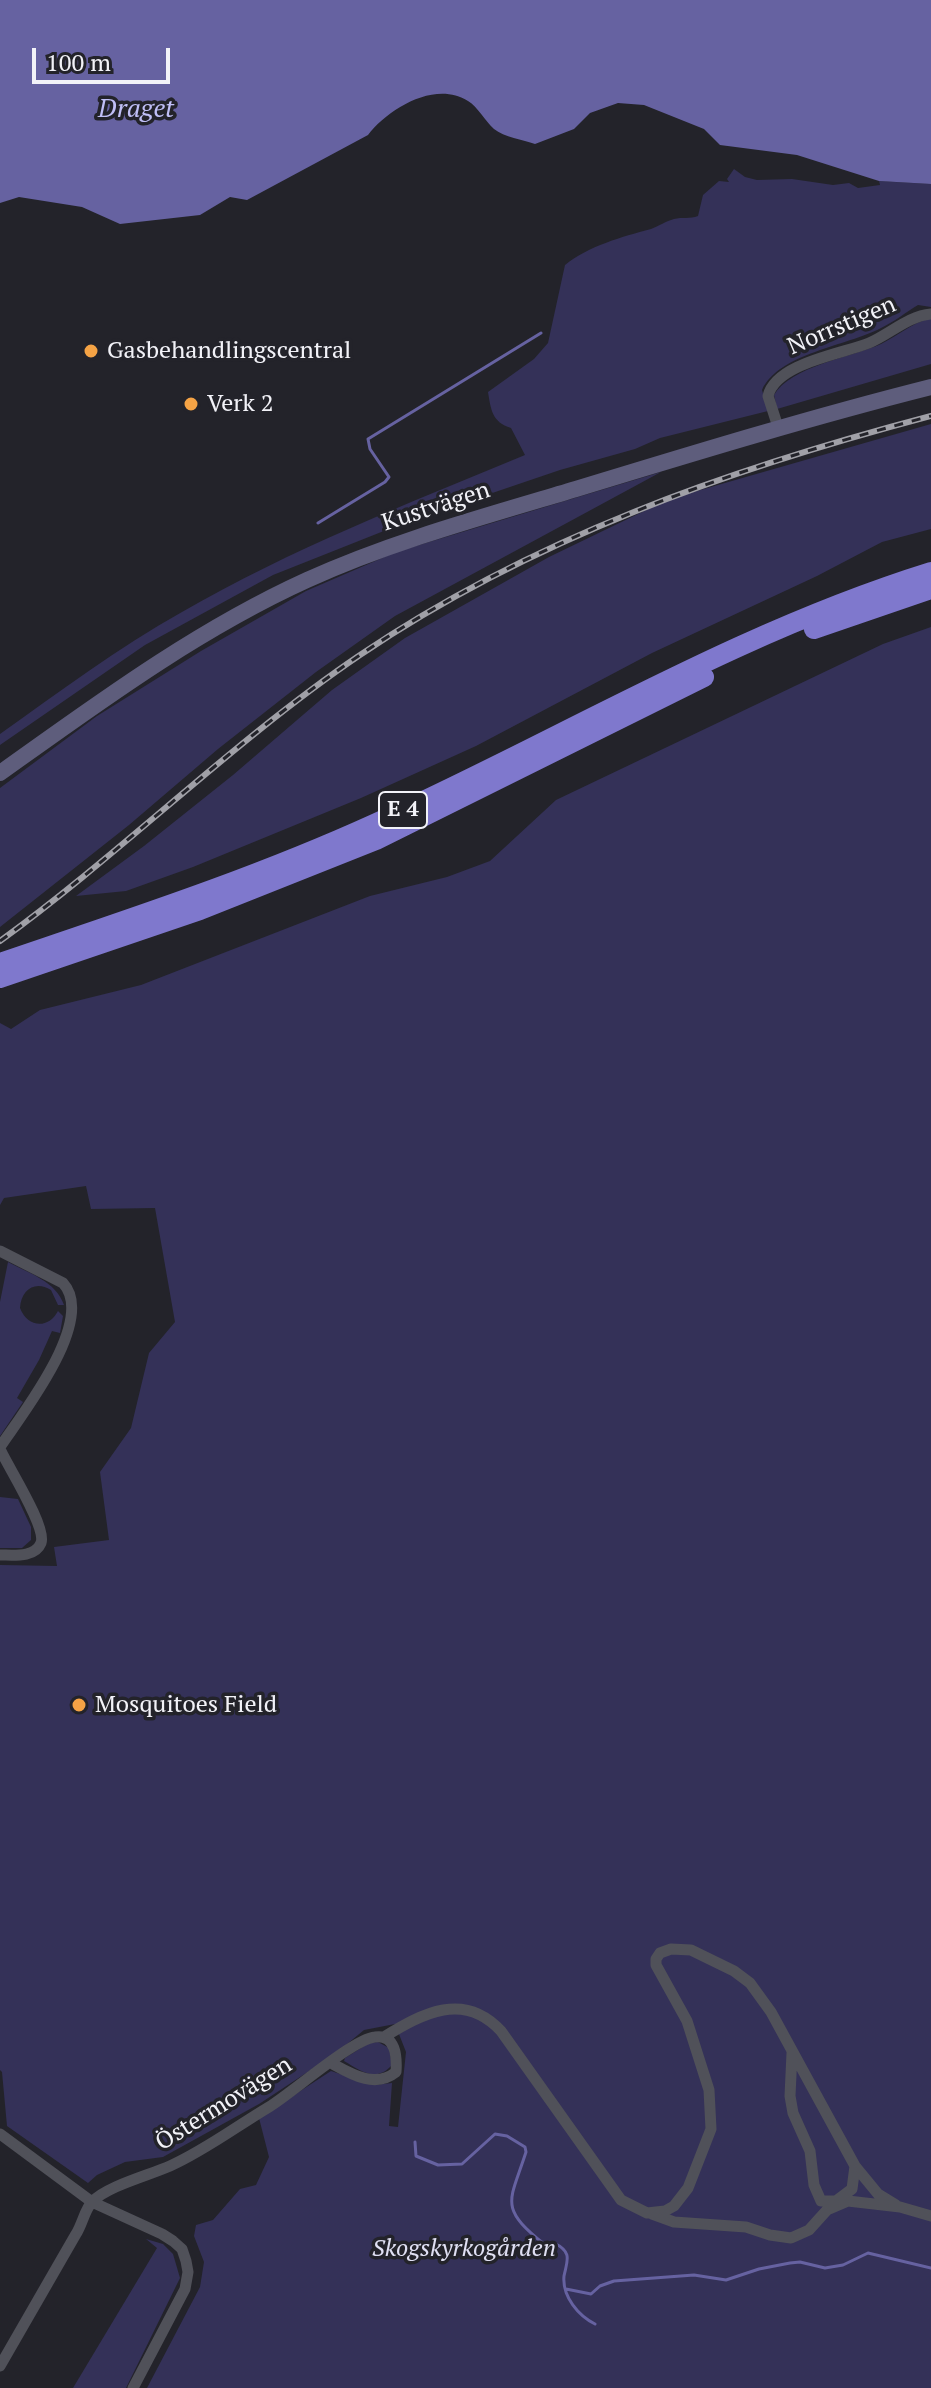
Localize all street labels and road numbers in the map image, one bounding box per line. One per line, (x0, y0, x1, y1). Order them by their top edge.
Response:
street label: Norrstigen (784, 290, 900, 362)
street label: Kustvägen (378, 476, 494, 538)
road number: E 4 (379, 792, 427, 828)
street label: Östermovägen (151, 2051, 297, 2157)

